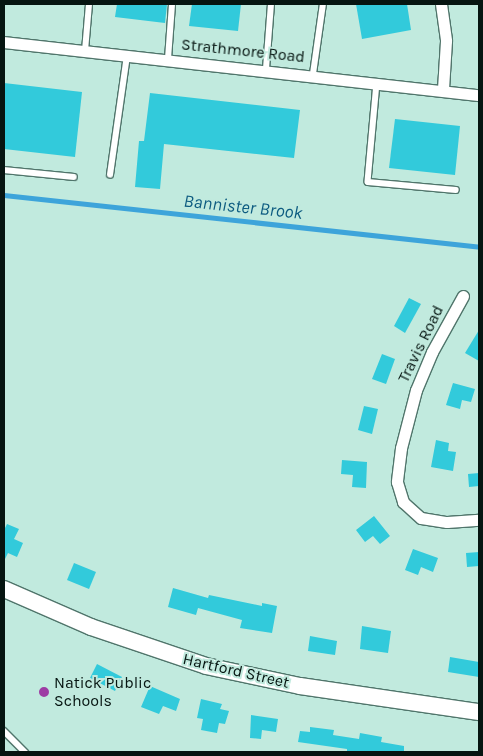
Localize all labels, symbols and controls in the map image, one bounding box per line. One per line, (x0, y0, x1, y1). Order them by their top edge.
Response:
street label: Strathmore Road (180, 35, 306, 67)
water label: Bannister Brook (182, 190, 304, 224)
street label: Travis Road (394, 302, 448, 386)
street label: Hartford Street (181, 649, 291, 693)
place label: Natick Public Schools (54, 673, 151, 711)
marker: Natick Public Schools (38, 686, 50, 698)

